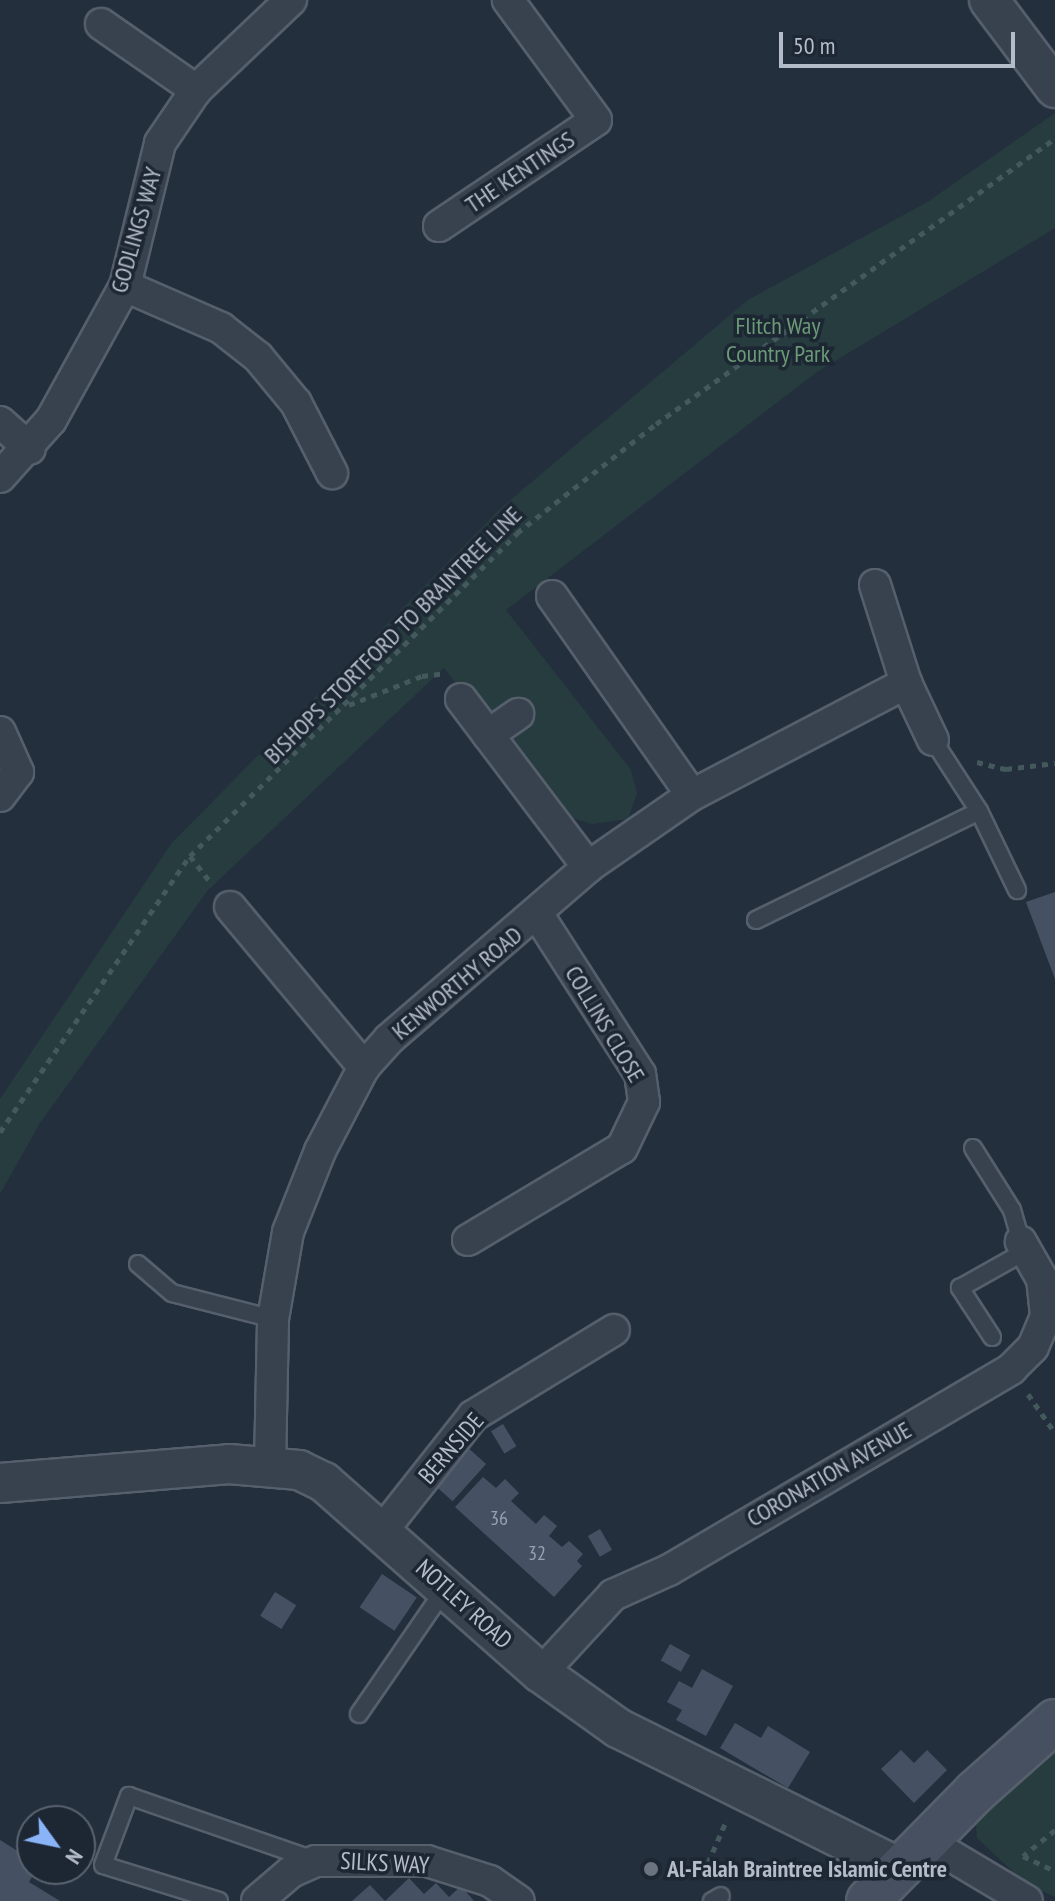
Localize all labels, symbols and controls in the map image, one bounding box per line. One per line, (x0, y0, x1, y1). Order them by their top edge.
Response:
scale bar (783, 16, 1019, 66)
text: 50 m (793, 30, 835, 61)
street label: THE KENTINGS (460, 125, 580, 219)
street label: GODLINGS WAY (104, 164, 168, 296)
park label: Flitch Way Country Park (726, 312, 830, 368)
street label: BISHOPS STORTFORD TO BRAINTREE LINE (258, 500, 528, 770)
street label: KENWORTHY ROAD (386, 920, 528, 1046)
street label: COLLINS CLOSE (559, 961, 651, 1087)
street label: BERNSIDE (412, 1407, 490, 1489)
street label: CORONATION AVENUE (741, 1415, 917, 1533)
house number: 36 (490, 1506, 508, 1530)
house number: 32 (528, 1541, 546, 1565)
street label: NOTLEY ROAD (410, 1553, 518, 1655)
north arrow (16, 1805, 96, 1885)
text: N (59, 1844, 89, 1870)
street label: SILKS WAY (340, 1846, 430, 1880)
place label: Al-Falah Braintree Islamic Centre (667, 1855, 948, 1883)
marker: Al-Falah Braintree Islamic Centre (642, 1860, 660, 1878)

